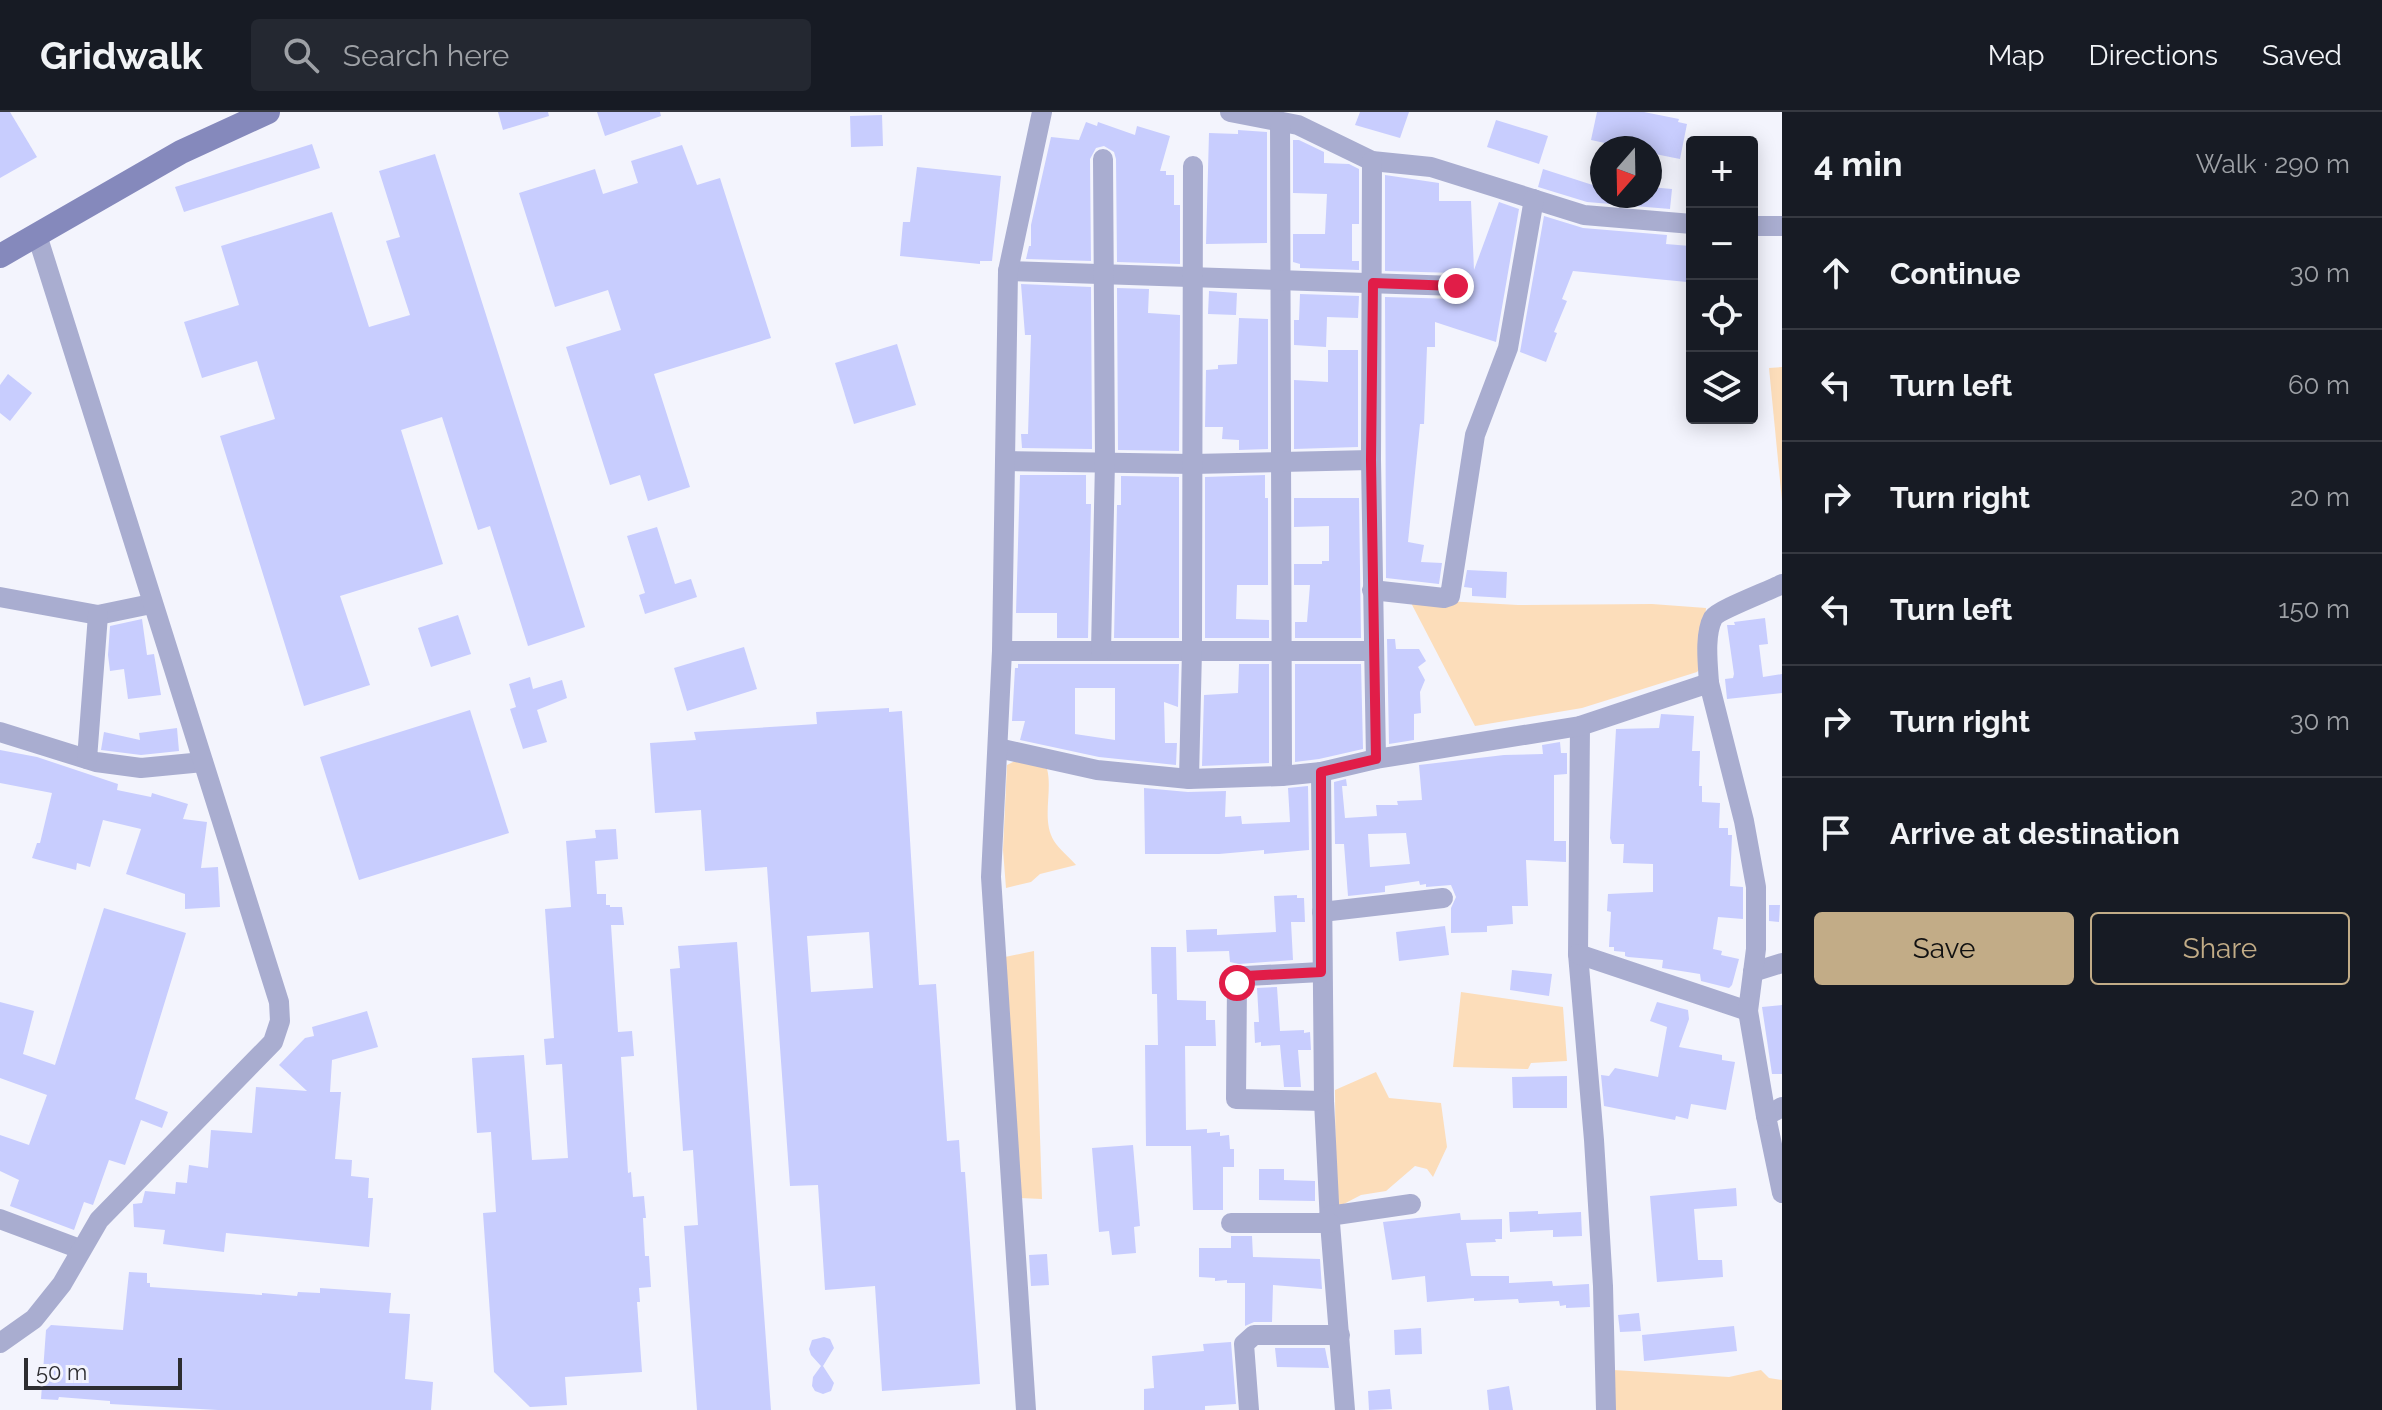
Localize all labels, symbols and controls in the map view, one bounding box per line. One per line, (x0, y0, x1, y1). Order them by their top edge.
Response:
search box (251, 19, 811, 91)
text: Gridwalk (40, 33, 203, 78)
icon: search (279, 33, 323, 77)
text: Search here (343, 38, 509, 73)
text: Map (1988, 39, 2045, 72)
text: Directions (2089, 39, 2218, 72)
text: Saved (2262, 39, 2342, 72)
north arrow (1590, 136, 1662, 208)
map controls (1686, 136, 1758, 424)
button: + (1686, 136, 1758, 208)
text: 4 min (1814, 144, 1902, 184)
text: Walk · 290 m (2196, 149, 2350, 179)
button: − (1686, 208, 1758, 280)
icon: ahead (1814, 251, 1858, 295)
text: Continue (1890, 256, 2021, 291)
text: 30 m (2290, 258, 2350, 288)
route end (1438, 268, 1474, 304)
button: locate (1686, 280, 1758, 352)
button: layers (1686, 352, 1758, 424)
icon: left (1814, 363, 1858, 407)
text: Turn left (1890, 368, 2012, 403)
text: 60 m (2288, 370, 2350, 400)
icon: right (1814, 475, 1858, 519)
text: Turn right (1890, 480, 2030, 515)
text: 20 m (2290, 482, 2350, 512)
icon: left (1814, 587, 1858, 631)
text: Turn left (1890, 592, 2012, 627)
text: 150 m (2278, 594, 2350, 624)
icon: right (1814, 699, 1858, 743)
text: Turn right (1890, 704, 2030, 739)
text: 30 m (2290, 706, 2350, 736)
icon: arrive (1814, 811, 1858, 855)
text: Arrive at destination (1890, 816, 2180, 851)
button: Save (1814, 912, 2074, 985)
button: Share (2090, 912, 2350, 985)
route start (1219, 965, 1255, 1001)
scale bar (24, 1354, 182, 1390)
text: 50 m (36, 1359, 87, 1385)

